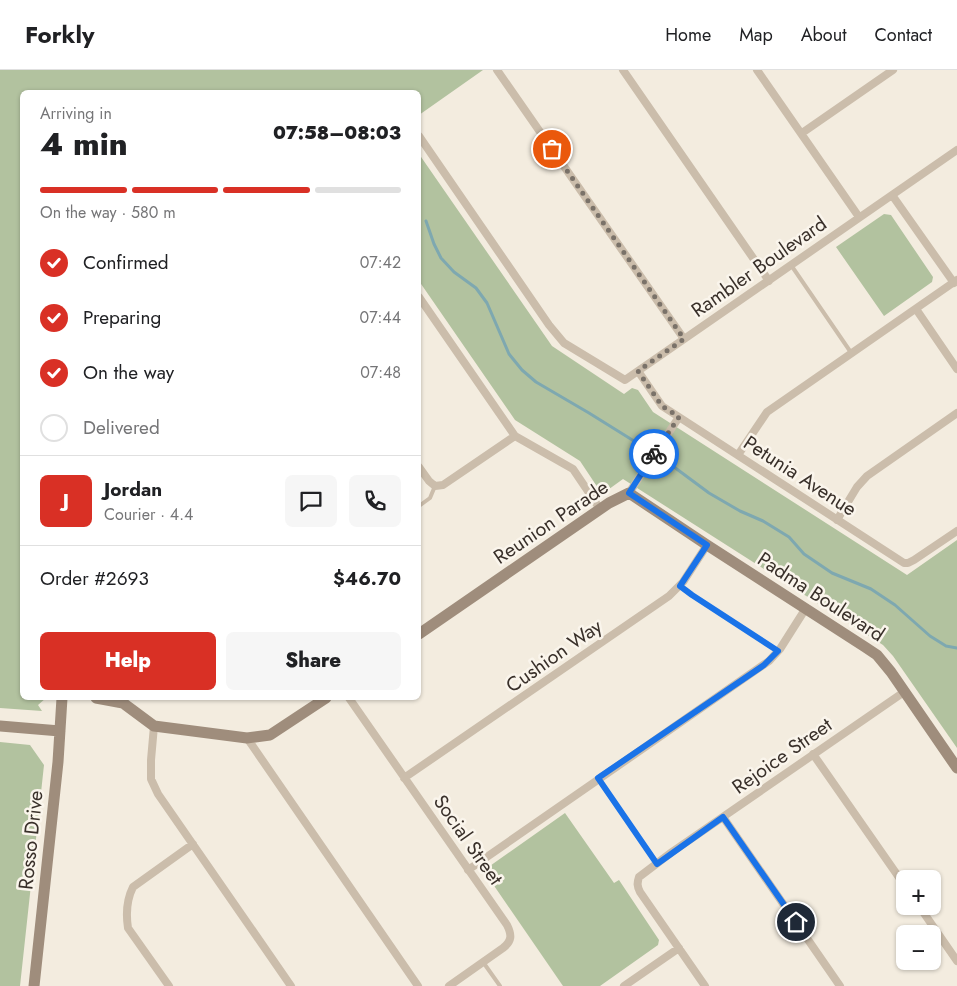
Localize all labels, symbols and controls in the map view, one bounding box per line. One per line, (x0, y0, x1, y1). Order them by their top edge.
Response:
text: Forkly (25, 17, 94, 52)
text: Home (665, 22, 711, 48)
text: Map (739, 22, 773, 48)
text: About (801, 22, 846, 48)
text: Contact (874, 22, 932, 48)
text: Arriving in (40, 102, 112, 125)
text: 07:58–08:03 (273, 119, 401, 146)
text: 4 min (40, 121, 128, 167)
pin (531, 128, 573, 170)
icon: bag (538, 135, 566, 163)
text: On the way · 580 m (40, 201, 176, 224)
street label: Rambler Boulevard (685, 209, 833, 325)
icon: check (40, 249, 68, 277)
text: Confirmed (83, 249, 169, 276)
text: 07:42 (360, 251, 401, 274)
icon: check (40, 304, 68, 332)
text: Preparing (83, 304, 161, 331)
text: 07:44 (360, 306, 401, 329)
icon: check (40, 359, 68, 387)
text: On the way (83, 359, 174, 386)
text: 07:48 (360, 361, 401, 384)
text: Delivered (83, 414, 160, 441)
courier (629, 429, 679, 479)
street label: Petunia Avenue (738, 429, 862, 523)
icon: bike (640, 440, 668, 468)
street label: Reunion Parade (488, 473, 614, 571)
button: chat (285, 475, 337, 527)
button: phone (349, 475, 401, 527)
text: Jordan (104, 476, 162, 503)
text: J (63, 487, 69, 514)
text: Courier · 4.4 (104, 503, 193, 526)
street label: Padma Boulevard (752, 545, 890, 649)
text: Order #2693 (40, 565, 149, 592)
text: $46.70 (333, 565, 401, 592)
street label: Cushion Way (500, 612, 608, 700)
button: Help (40, 632, 216, 690)
button: Share (226, 632, 401, 690)
street label: Rejoice Street (726, 711, 838, 801)
street label: Rosso Drive (11, 789, 51, 891)
street label: Social Street (426, 789, 510, 891)
map controls (896, 870, 941, 970)
button: + (896, 870, 941, 915)
pin (775, 901, 817, 943)
icon: home (782, 908, 810, 936)
button: − (896, 925, 941, 970)

